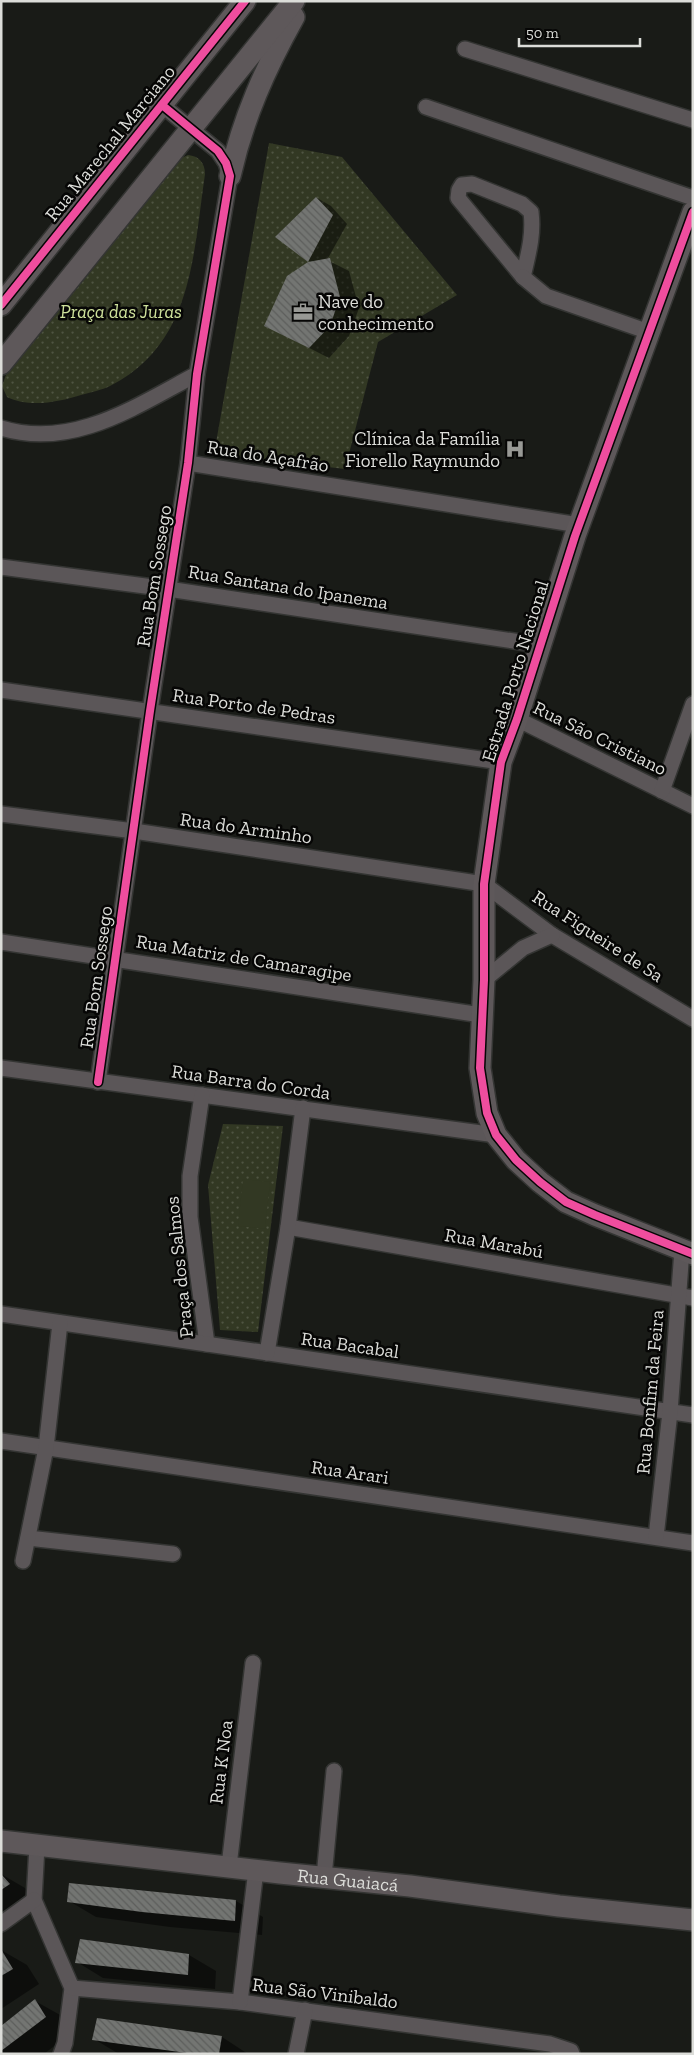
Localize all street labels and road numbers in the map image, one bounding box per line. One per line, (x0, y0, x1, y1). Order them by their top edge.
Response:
street label: Rua Marechal Marciano (40, 60, 180, 226)
street label: Rua do Açafrão (206, 435, 331, 477)
street label: Rua Bom Sossego (131, 503, 177, 649)
street label: Rua Santana do Ipanema (186, 560, 390, 614)
street label: Estrada Porto Nacional (476, 577, 554, 765)
street label: Rua Porto de Pedras (171, 683, 337, 729)
street label: Rua São Cristiano (530, 696, 671, 780)
street label: Rua do Arminho (179, 807, 314, 849)
street label: Rua Figueire de Sa (528, 885, 668, 987)
street label: Rua Bom Sossego (75, 904, 117, 1050)
street label: Rua Matriz de Camaragipe (135, 930, 354, 986)
street label: Rua Barra do Corda (170, 1059, 332, 1105)
street label: Praça dos Salmos (160, 1195, 198, 1339)
street label: Rua Marabú (443, 1223, 545, 1263)
street label: Rua Bonfim da Feira (631, 1309, 669, 1475)
street label: Rua Bacabal (299, 1327, 401, 1363)
street label: Rua Arari (310, 1455, 390, 1489)
street label: Rua K Noa (204, 1719, 238, 1805)
street label: Rua Guaiacá (296, 1863, 399, 1896)
street label: Rua São Vinibaldo (251, 1973, 399, 2013)

